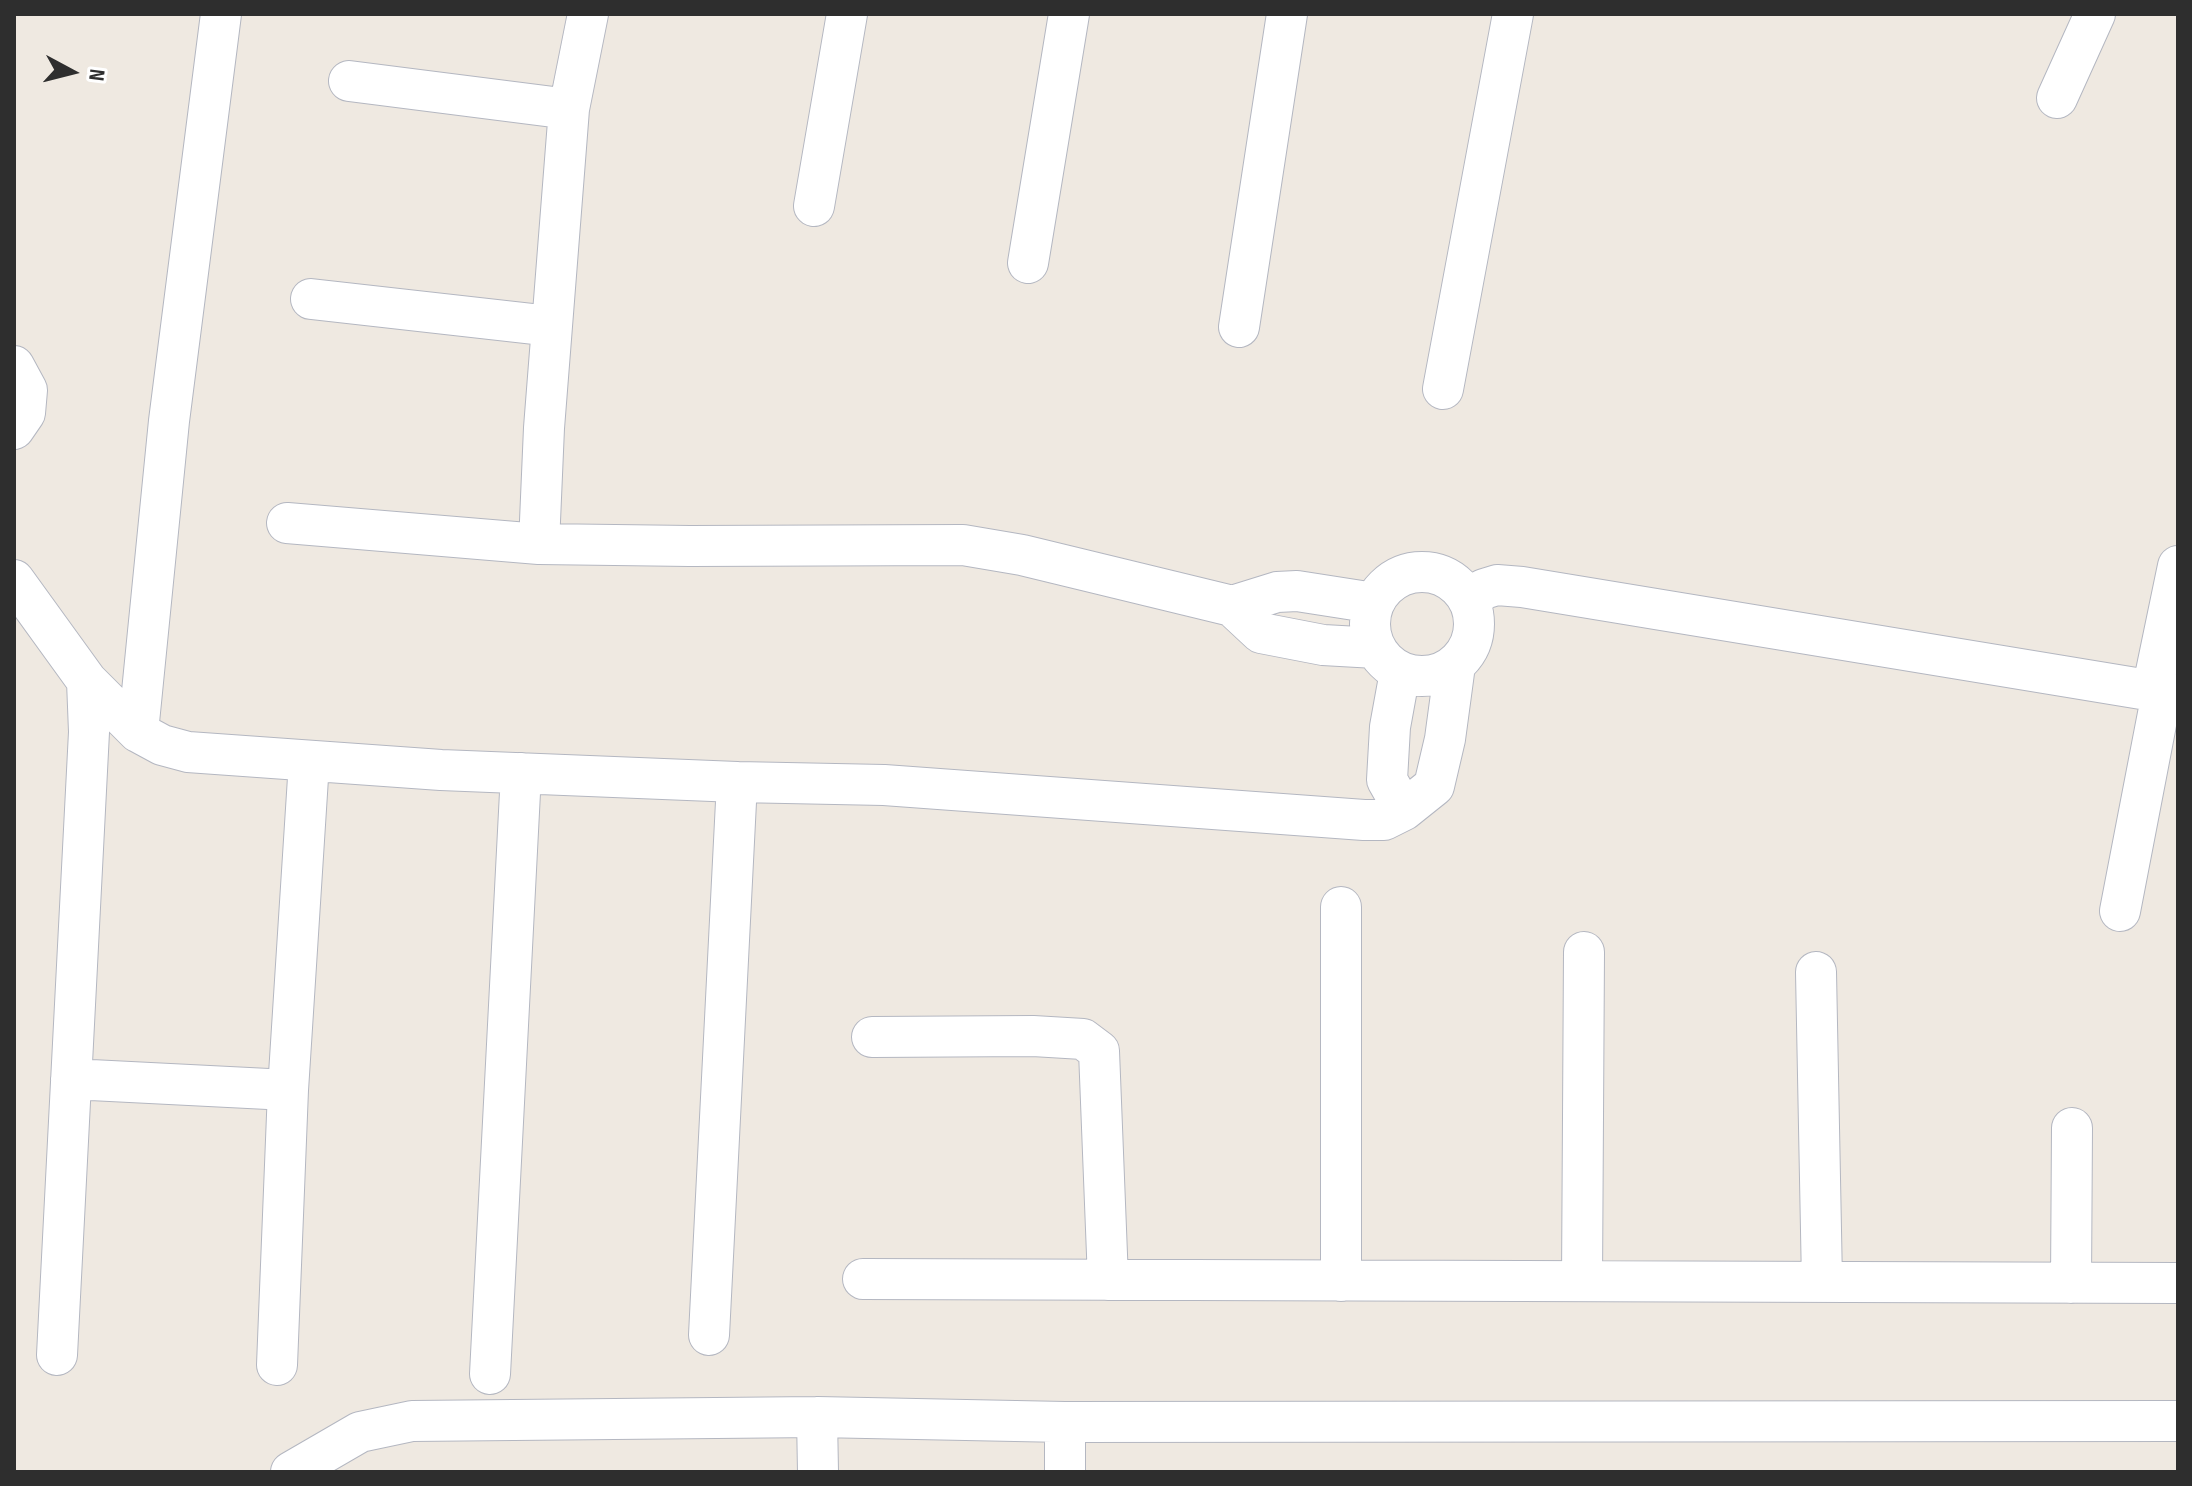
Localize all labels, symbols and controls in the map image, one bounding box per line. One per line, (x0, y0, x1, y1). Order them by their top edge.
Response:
north arrow (32, 32, 112, 112)
text: N (82, 68, 110, 82)

